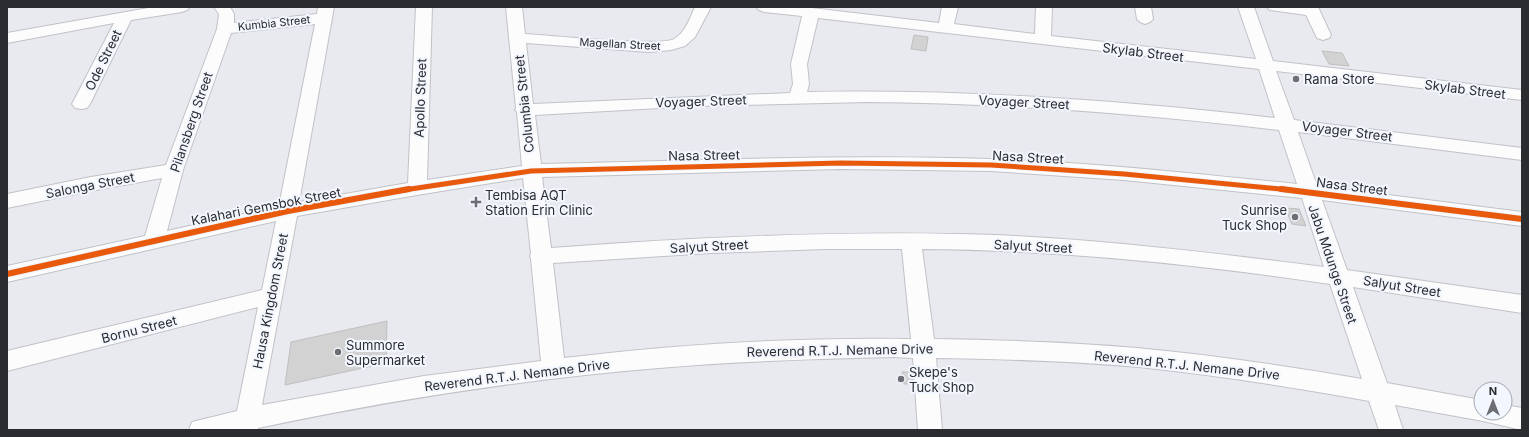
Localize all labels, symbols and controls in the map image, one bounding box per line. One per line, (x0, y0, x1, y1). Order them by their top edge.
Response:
street label: Kumbia Street (237, 12, 311, 34)
street label: Ode Street (81, 27, 125, 93)
street label: Magellan Street (579, 35, 661, 53)
street label: Skylab Street (1102, 39, 1184, 65)
street label: Columbia Street (511, 54, 537, 154)
street label: Apollo Street (411, 58, 429, 138)
street label: Pilansberg Street (166, 70, 216, 174)
place label: Rama Store (1304, 71, 1374, 87)
marker: Rama Store (1291, 74, 1301, 84)
street label: Skylab Street (1424, 76, 1506, 102)
street label: Voyager Street (655, 91, 747, 111)
street label: Voyager Street (978, 92, 1070, 112)
street label: Voyager Street (1301, 118, 1393, 144)
street label: Nasa Street (668, 146, 740, 164)
street label: Nasa Street (992, 147, 1064, 167)
street label: Salonga Street (44, 169, 136, 201)
street label: Nasa Street (1315, 174, 1389, 198)
street label: Kalahari Gemsbok Street (190, 184, 342, 228)
place label: Tembisa AQT Station Erin Clinic (485, 187, 593, 218)
marker: Tembisa AQT Station Erin Clinic (470, 196, 482, 208)
place label: Sunrise Tuck Shop (1222, 202, 1287, 233)
street label: Jabu Mdunge Street (1305, 202, 1361, 326)
marker: Sunrise Tuck Shop (1290, 212, 1300, 222)
street label: Hausa Kingdom Street (249, 232, 291, 370)
street label: Salyut Street (669, 236, 749, 256)
street label: Salyut Street (993, 236, 1073, 256)
street label: Salyut Street (1362, 272, 1442, 300)
street label: Bornu Street (100, 312, 178, 346)
place label: Summore Supermarket (346, 337, 425, 368)
street label: Reverend R.T.J. Nemane Drive (747, 340, 933, 360)
marker: Summore Supermarket (333, 347, 343, 357)
street label: Reverend R.T.J. Nemane Drive (1093, 347, 1281, 383)
street label: Reverend R.T.J. Nemane Drive (423, 356, 611, 394)
place label: Skepe's Tuck Shop (909, 364, 974, 395)
marker: Skepe's Tuck Shop (896, 374, 906, 384)
north arrow (1473, 381, 1513, 421)
text: N (1489, 384, 1497, 398)

